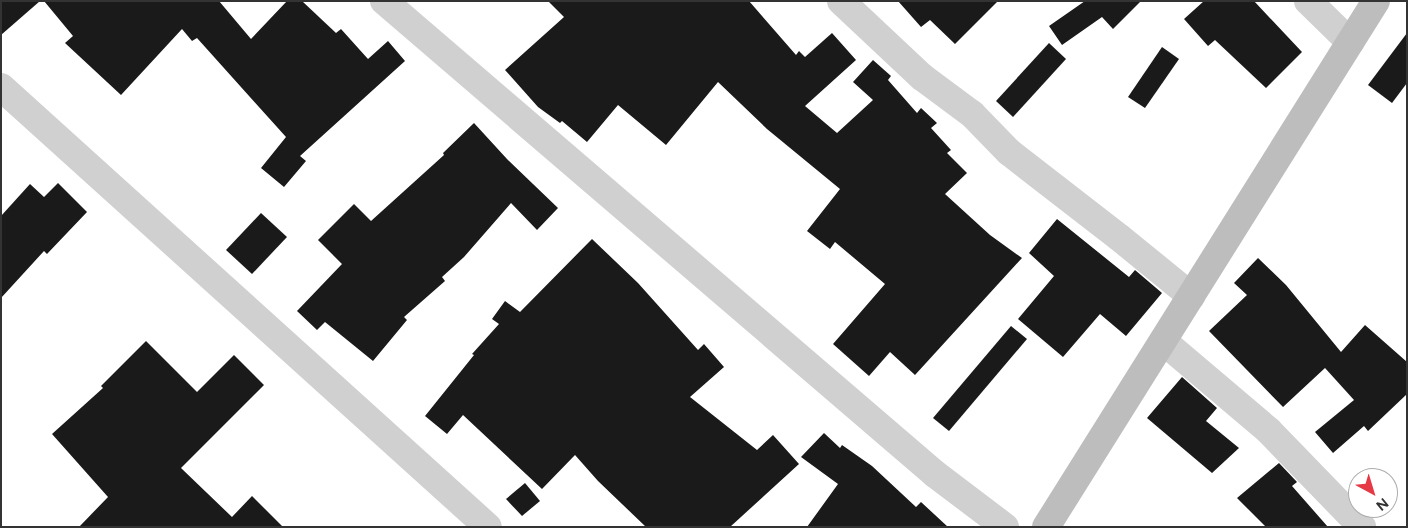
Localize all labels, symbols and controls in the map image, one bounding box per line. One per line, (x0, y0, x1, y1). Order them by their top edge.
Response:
north arrow (1348, 468, 1398, 518)
text: N (1373, 494, 1392, 514)

